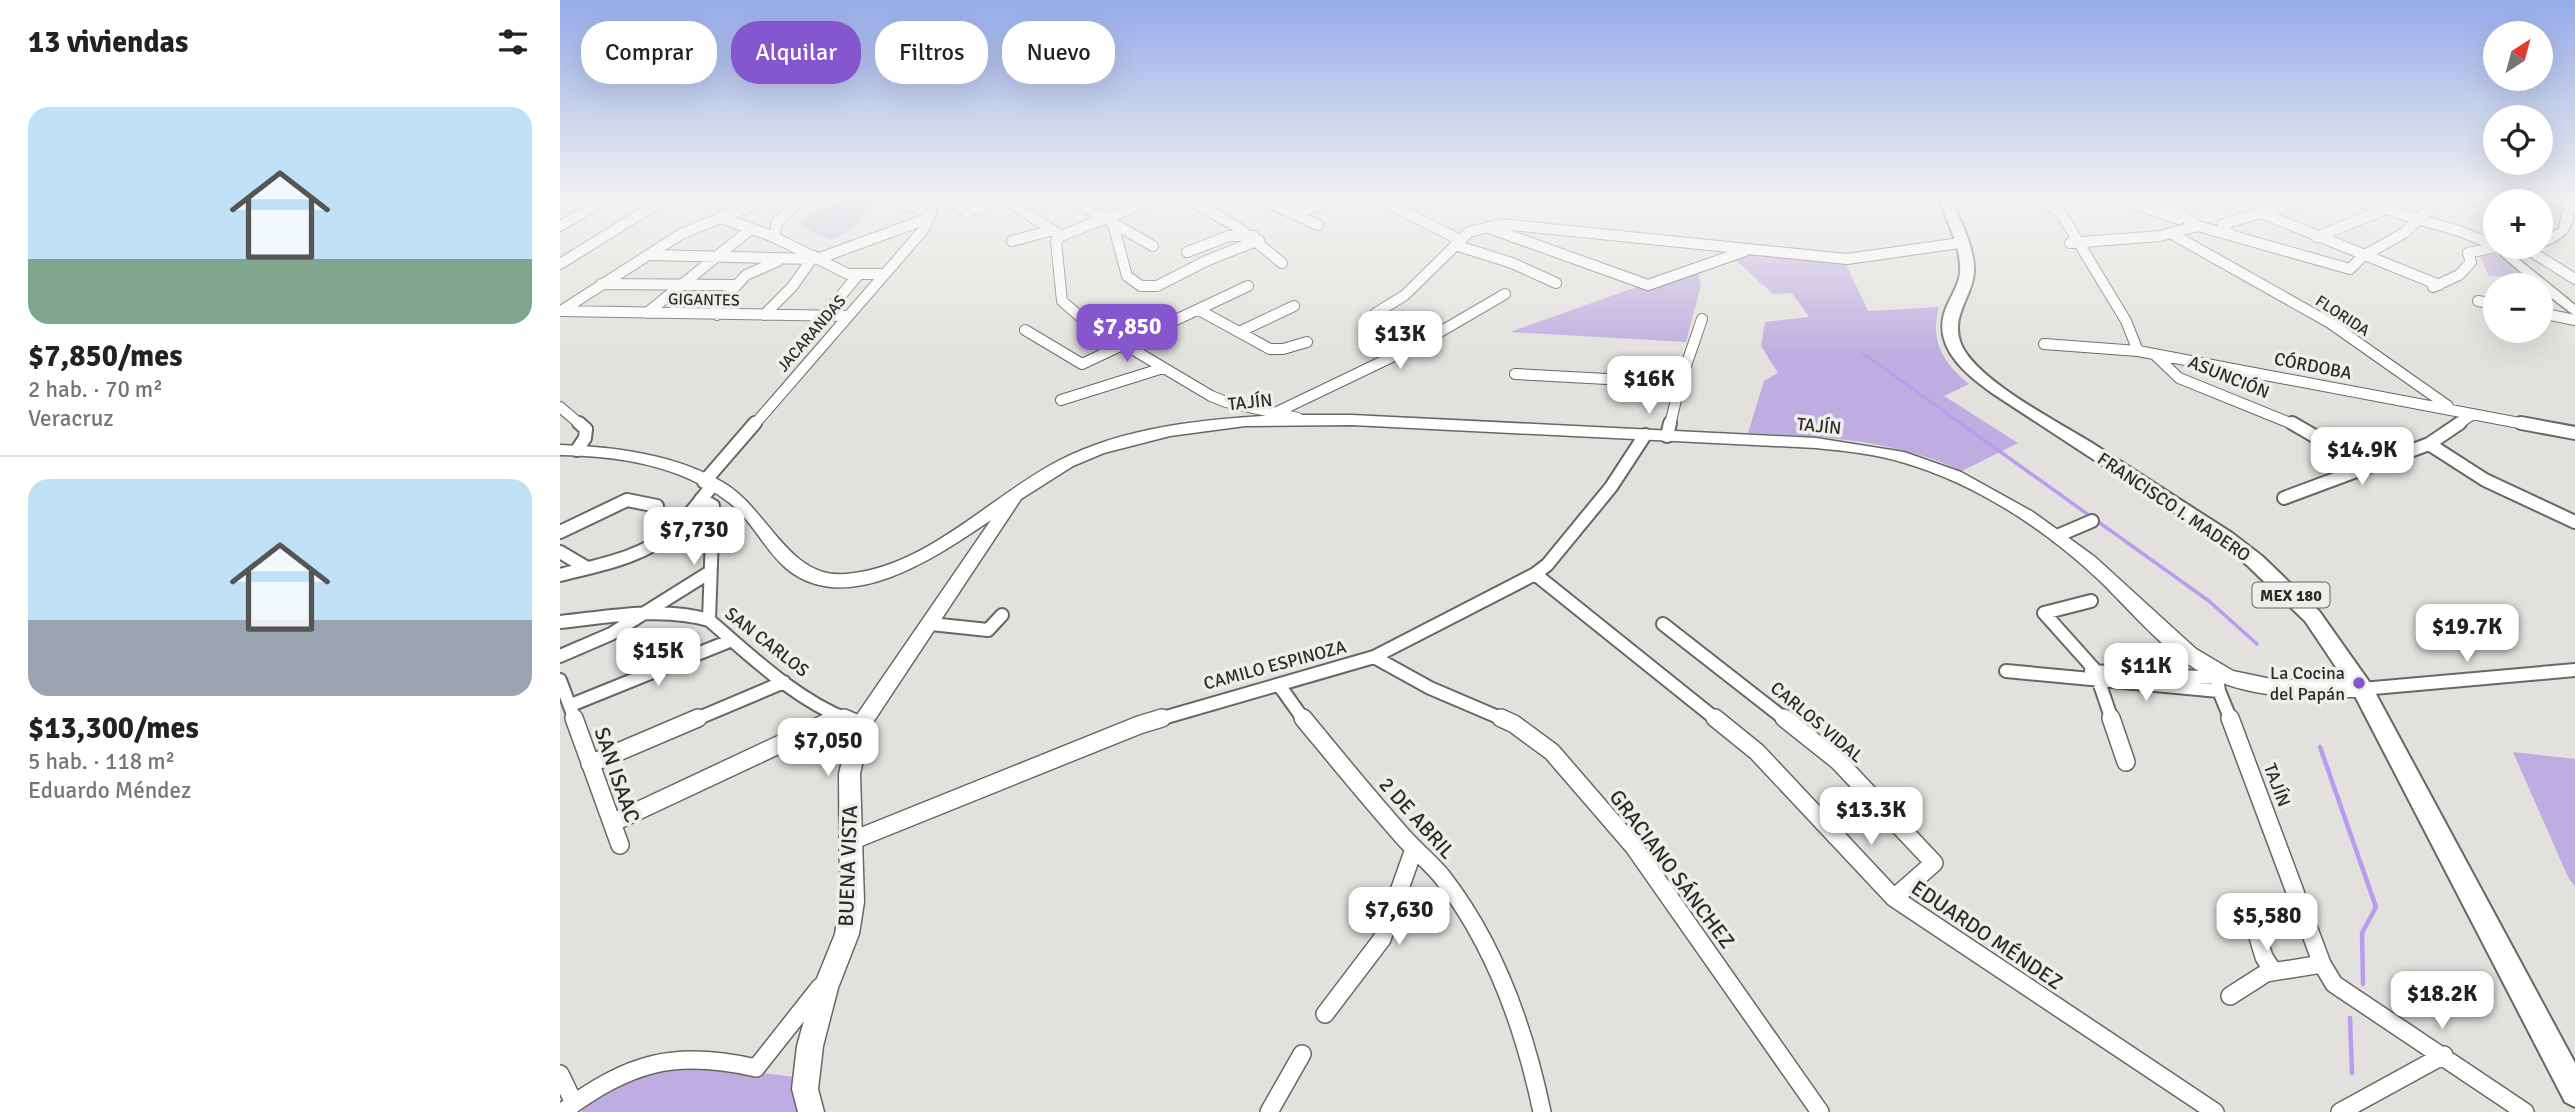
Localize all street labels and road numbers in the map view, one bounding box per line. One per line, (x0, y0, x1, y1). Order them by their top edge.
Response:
street label: GIGANTES (668, 289, 740, 311)
street label: JACARANDAS (773, 291, 851, 376)
street label: FLORIDA (2311, 291, 2374, 341)
street label: CÓRDOBA (2272, 348, 2354, 384)
street label: ASUNCIÓN (2185, 351, 2273, 403)
street label: TAJÍN (1227, 389, 1273, 415)
street label: TAJÍN (1796, 413, 1842, 439)
street label: FRANCISCO I. MADERO (2093, 448, 2255, 566)
road number: MEX 180 (2252, 582, 2330, 608)
street label: SAN CARLOS (721, 602, 813, 682)
street label: CAMILO ESPINOZA (1201, 635, 1349, 695)
street label: CARLOS VIDAL (1766, 677, 1868, 767)
street label: SAN ISAAC (589, 724, 645, 826)
street label: TAJÍN (2259, 760, 2295, 810)
street label: 2 DE ABRIL (1373, 772, 1461, 864)
street label: GRACIANO SÁNCHEZ (1604, 784, 1740, 954)
street label: BUENA VISTA (833, 805, 863, 927)
street label: EDUARDO MÉNDEZ (1906, 875, 2068, 995)

